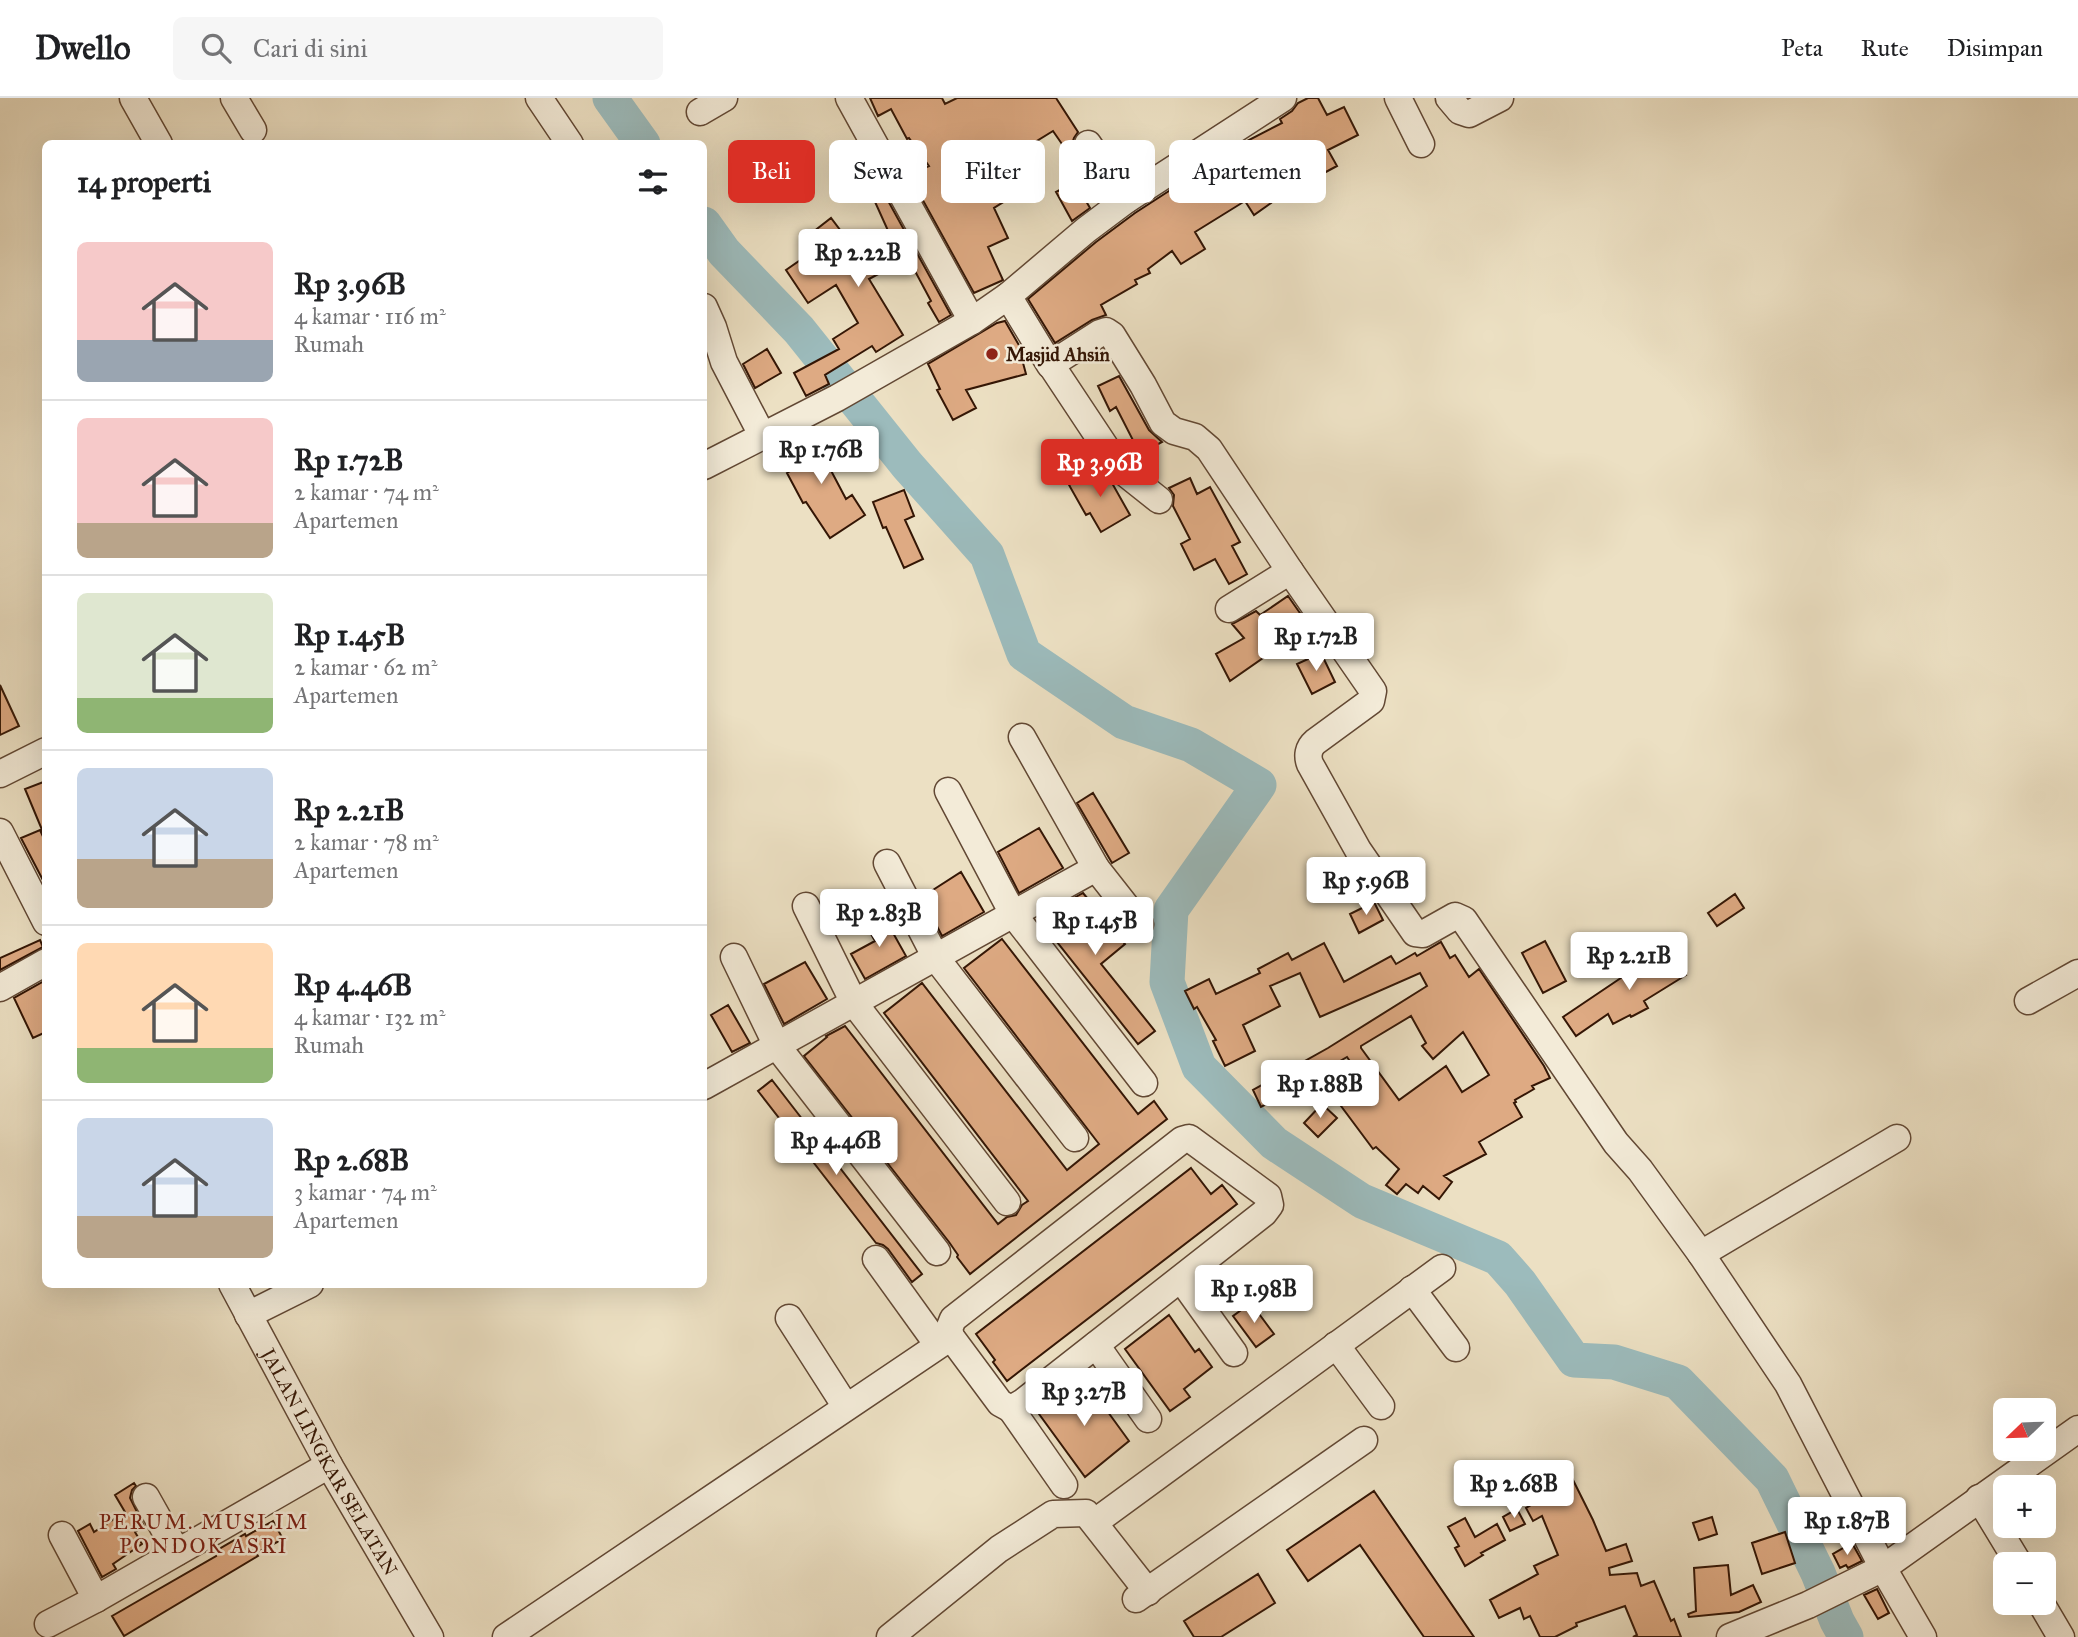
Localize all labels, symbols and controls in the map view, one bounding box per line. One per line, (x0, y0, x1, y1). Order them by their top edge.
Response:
search box (173, 17, 663, 80)
text: Dwello (35, 28, 131, 68)
icon: search (197, 29, 235, 67)
text: Cari di sini (253, 32, 368, 64)
text: Peta (1781, 33, 1823, 63)
text: Rute (1861, 33, 1909, 63)
text: Disimpan (1947, 33, 2043, 63)
chip: Beli (728, 140, 815, 203)
chip: Sewa (829, 140, 927, 203)
chip: Filter (941, 140, 1045, 203)
chip: Baru (1059, 140, 1155, 203)
chip: Apartemen (1169, 140, 1326, 203)
icon: filters (634, 163, 672, 201)
text: 14 properti (77, 164, 211, 200)
pin: Rp 2.22B (786, 230, 930, 289)
text: Rp 2.22B (814, 238, 902, 266)
text: Rp 3.96B (294, 266, 406, 302)
icon: home (133, 270, 217, 354)
text: 4 kamar · 116 m² (294, 302, 446, 330)
text: Rumah (294, 330, 364, 358)
place label: Masjid Ahsin (1006, 343, 1110, 367)
marker: Masjid Ahsin (984, 346, 1000, 362)
pin: Rp 1.76B (749, 426, 893, 486)
text: Rp 1.76B (779, 435, 863, 463)
pin: Rp 3.96B (1028, 440, 1172, 499)
text: Rp 1.72B (294, 442, 404, 478)
icon: home (133, 446, 217, 530)
text: Rp 3.96B (1057, 448, 1143, 476)
text: 2 kamar · 74 m² (294, 478, 439, 506)
text: Apartemen (294, 506, 398, 534)
pin: Rp 1.72B (1244, 614, 1388, 673)
text: Rp 1.45B (294, 617, 405, 653)
icon: home (133, 621, 217, 705)
text: Rp 1.72B (1274, 622, 1358, 650)
text: 2 kamar · 62 m² (294, 653, 437, 681)
text: Apartemen (294, 681, 398, 709)
text: Rp 2.21B (294, 792, 405, 828)
icon: home (133, 796, 217, 880)
text: 2 kamar · 78 m² (294, 828, 439, 856)
text: Apartemen (294, 856, 398, 884)
pin: Rp 5.96B (1294, 858, 1438, 917)
text: Rp 5.96B (1323, 866, 1409, 894)
pin: Rp 2.83B (807, 890, 951, 949)
text: Rp 2.83B (836, 898, 922, 926)
pin: Rp 1.45B (1023, 898, 1167, 957)
text: Rp 1.45B (1052, 906, 1138, 934)
pin: Rp 2.21B (1557, 932, 1701, 992)
text: Rp 2.21B (1587, 941, 1671, 969)
text: Rp 4.46B (294, 967, 412, 1003)
icon: home (133, 971, 217, 1055)
text: 4 kamar · 132 m² (294, 1003, 445, 1031)
text: Rumah (294, 1031, 364, 1059)
pin: Rp 1.88B (1248, 1060, 1392, 1120)
text: Rp 1.88B (1277, 1069, 1363, 1097)
pin: Rp 4.46B (764, 1118, 908, 1177)
text: Rp 4.46B (791, 1126, 881, 1154)
text: Rp 2.68B (294, 1142, 409, 1178)
icon: home (133, 1146, 217, 1230)
text: 3 kamar · 74 m² (294, 1178, 437, 1206)
text: Apartemen (294, 1206, 398, 1234)
pin: Rp 1.98B (1182, 1266, 1326, 1325)
text: Rp 1.98B (1211, 1274, 1297, 1302)
street label: JALAN LINGKAR SELATAN (255, 1343, 402, 1580)
pin: Rp 3.27B (1012, 1368, 1156, 1428)
text: Rp 3.27B (1042, 1377, 1126, 1405)
north arrow (1993, 1398, 2056, 1461)
map controls (1993, 1398, 2056, 1615)
pin: Rp 2.68B (1442, 1460, 1586, 1520)
text: Rp 2.68B (1470, 1469, 1558, 1497)
button: + (1993, 1475, 2056, 1538)
pin: Rp 1.87B (1775, 1498, 1919, 1557)
text: Rp 1.87B (1804, 1506, 1890, 1534)
district label: PERUM. MUSLIM PONDOK ASRI (99, 1509, 309, 1559)
button: − (1993, 1552, 2056, 1615)

